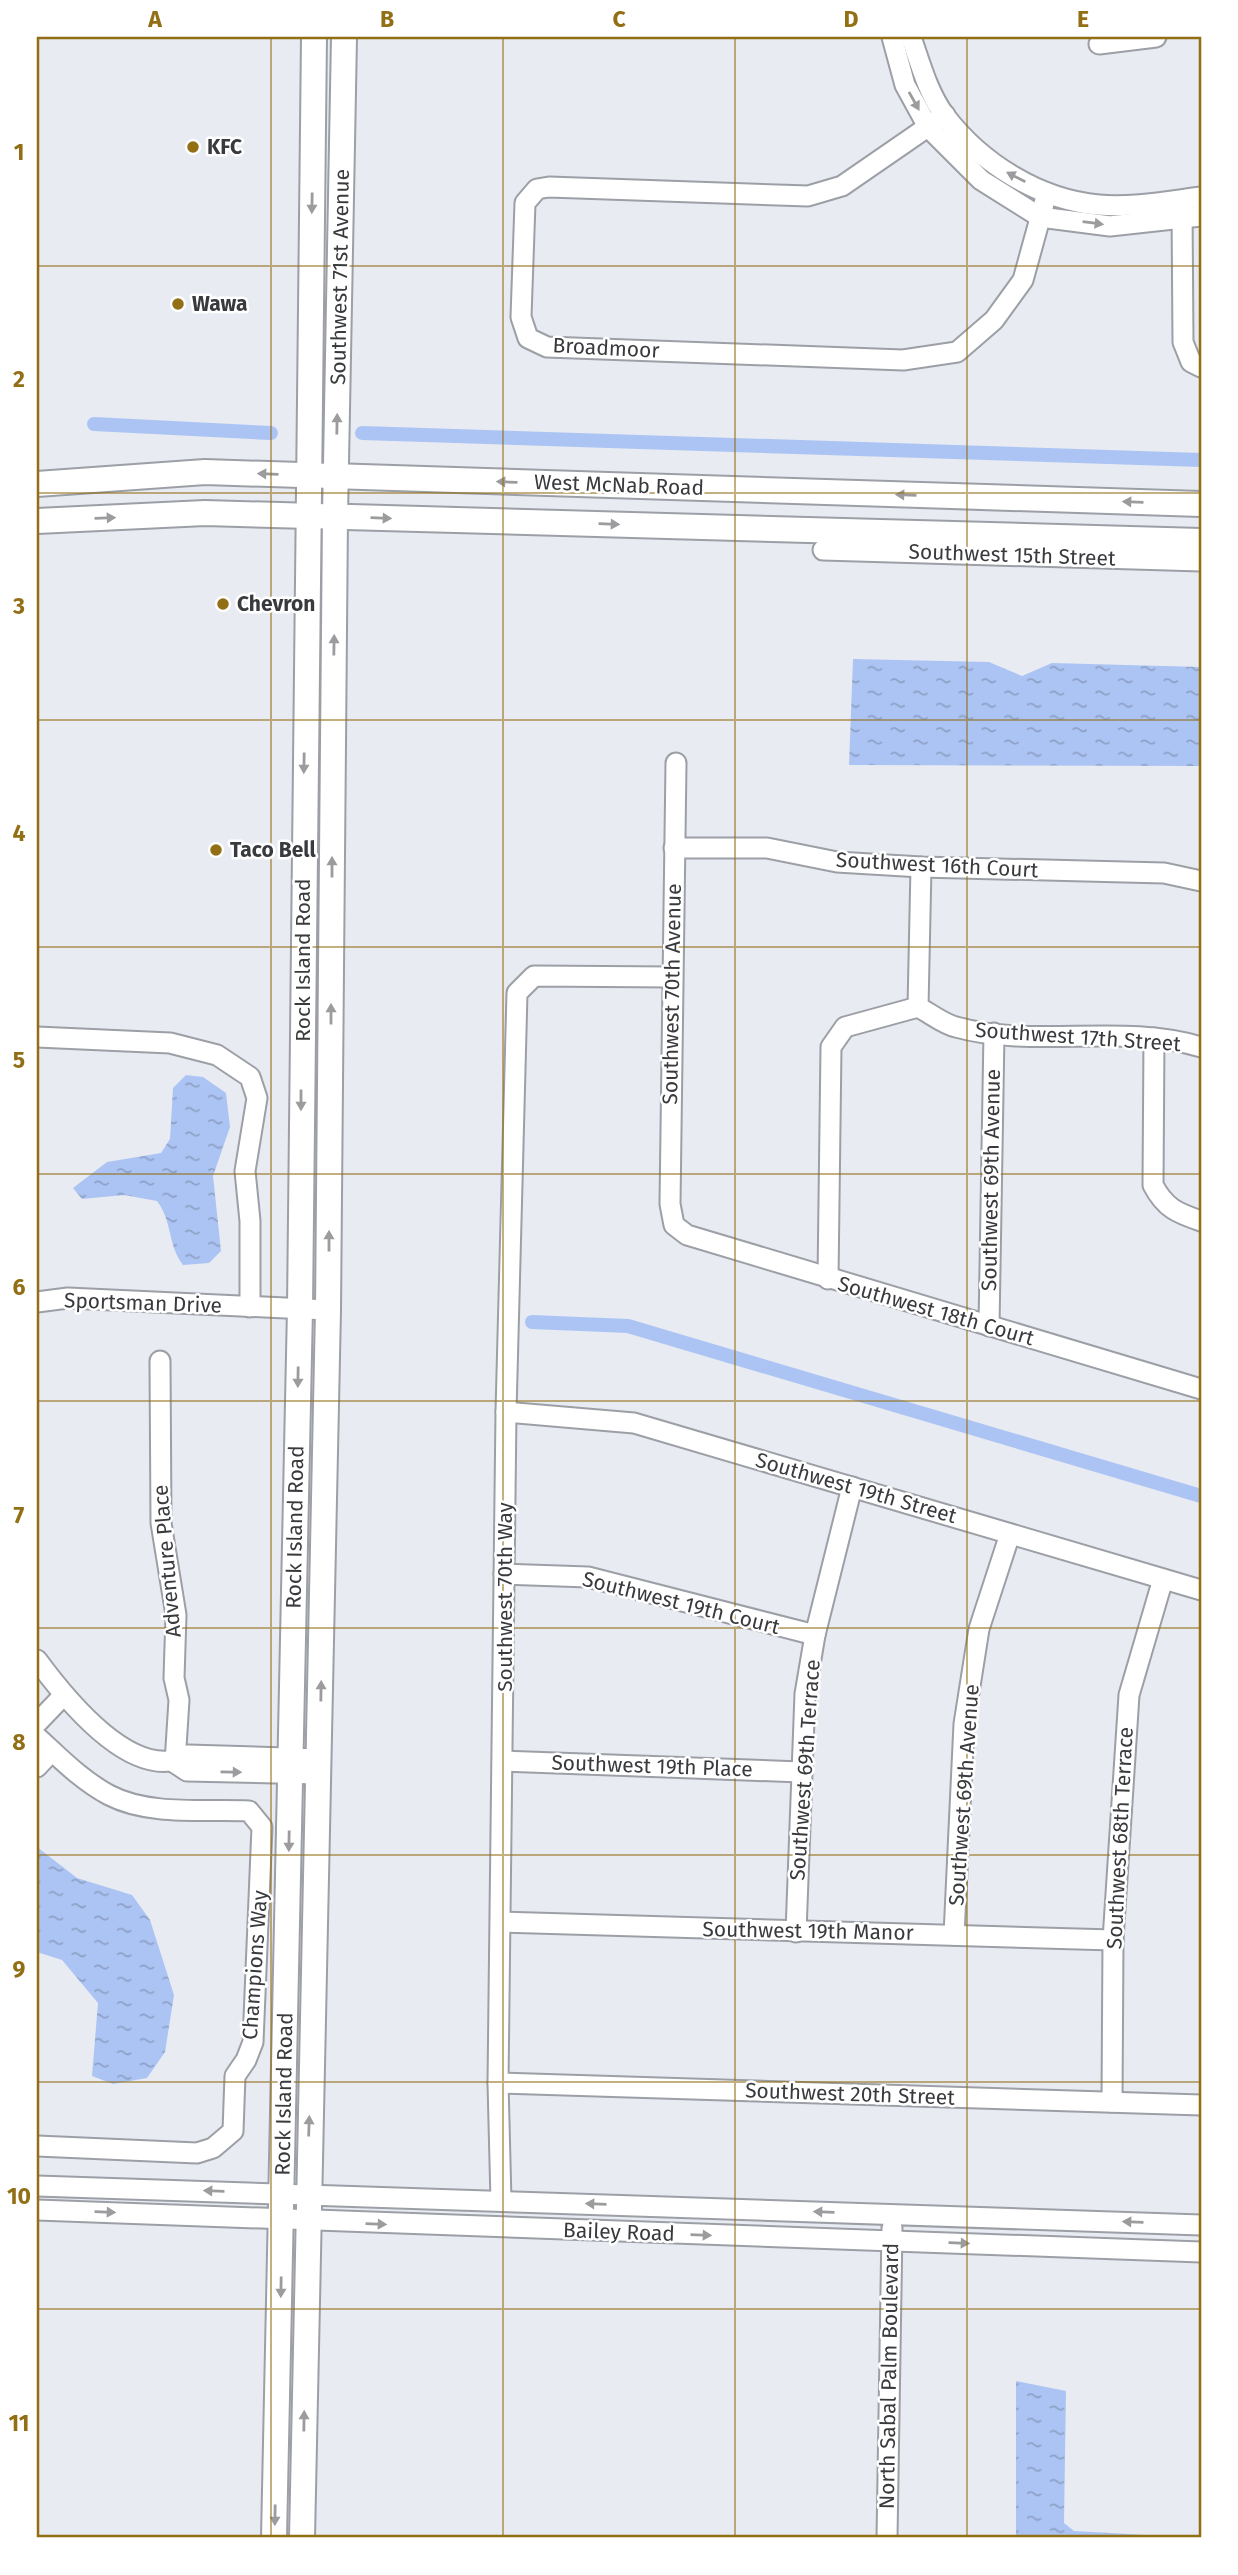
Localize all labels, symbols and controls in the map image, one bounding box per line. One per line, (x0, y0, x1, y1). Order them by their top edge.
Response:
text: A (147, 5, 162, 33)
text: B (380, 5, 394, 33)
text: C (612, 5, 626, 33)
text: D (844, 5, 859, 33)
text: E (1077, 5, 1089, 33)
one-way arrow (908, 91, 920, 111)
place label: KFC (207, 134, 242, 160)
text: 1 (14, 138, 24, 166)
marker: KFC (185, 139, 201, 155)
street label: Southwest 71st Avenue (325, 169, 355, 385)
one-way arrow (1006, 171, 1026, 183)
one-way arrow (306, 192, 318, 214)
one-way arrow (1082, 218, 1104, 229)
place label: Wawa (192, 291, 248, 317)
marker: Wawa (170, 296, 186, 312)
street label: Broadmoor (552, 332, 660, 364)
text: 2 (13, 365, 25, 393)
one-way arrow (331, 412, 343, 434)
one-way arrow (257, 468, 279, 480)
street label: West McNab Road (534, 469, 704, 501)
one-way arrow (496, 476, 518, 487)
one-way arrow (894, 489, 916, 500)
one-way arrow (1122, 496, 1144, 508)
one-way arrow (370, 512, 392, 523)
one-way arrow (94, 513, 116, 524)
one-way arrow (598, 519, 620, 530)
street label: Southwest 15th Street (908, 538, 1116, 572)
place label: Chevron (237, 591, 315, 617)
text: 3 (12, 592, 25, 620)
marker: Chevron (215, 596, 231, 612)
one-way arrow (328, 634, 340, 656)
one-way arrow (299, 753, 310, 775)
text: 4 (13, 819, 26, 847)
place label: Taco Bell (230, 837, 316, 863)
marker: Taco Bell (208, 842, 224, 858)
street label: Southwest 16th Court (835, 847, 1039, 883)
one-way arrow (326, 856, 338, 878)
street label: Rock Island Road (290, 878, 316, 1042)
street label: Southwest 70th Avenue (657, 883, 687, 1105)
one-way arrow (325, 1003, 337, 1025)
street label: Southwest 17th Street (974, 1017, 1182, 1057)
text: 5 (13, 1046, 25, 1074)
street label: Southwest 69th Avenue (976, 1069, 1006, 1291)
one-way arrow (296, 1090, 307, 1112)
one-way arrow (323, 1230, 335, 1252)
street label: Southwest 18th Court (835, 1271, 1038, 1352)
text: 6 (13, 1273, 26, 1301)
street label: Sportsman Drive (63, 1287, 223, 1319)
one-way arrow (293, 1366, 304, 1388)
street label: Rock Island Road (281, 1445, 309, 1609)
street label: Southwest 19th Street (753, 1447, 960, 1529)
street label: Adventure Place (147, 1483, 187, 1639)
text: 7 (14, 1501, 25, 1529)
street label: Southwest 70th Way (492, 1501, 518, 1692)
street label: Southwest 19th Court (580, 1566, 783, 1640)
street label: Southwest 69th Terrace (784, 1658, 826, 1882)
one-way arrow (315, 1679, 327, 1701)
street label: Southwest 69th Avenue (943, 1683, 985, 1907)
street label: Southwest 68th Terrace (1101, 1726, 1139, 1950)
text: 8 (12, 1728, 26, 1756)
street label: Southwest 19th Place (551, 1749, 753, 1783)
one-way arrow (220, 1766, 242, 1778)
one-way arrow (283, 1830, 294, 1852)
street label: Champions Way (237, 1889, 273, 2041)
street label: Southwest 19th Manor (702, 1916, 914, 1946)
text: 9 (13, 1955, 26, 1983)
street label: Rock Island Road (270, 2012, 298, 2176)
street label: Southwest 20th Street (745, 2077, 956, 2111)
one-way arrow (304, 2115, 315, 2137)
text: 10 (7, 2182, 31, 2210)
one-way arrow (203, 2186, 225, 2197)
one-way arrow (585, 2199, 607, 2210)
one-way arrow (94, 2206, 116, 2217)
one-way arrow (812, 2206, 834, 2218)
street label: Bailey Road (563, 2217, 675, 2247)
one-way arrow (1122, 2217, 1144, 2228)
one-way arrow (365, 2218, 387, 2229)
one-way arrow (690, 2229, 712, 2240)
one-way arrow (949, 2238, 971, 2249)
street label: North Sabal Palm Boulevard (874, 2243, 904, 2509)
one-way arrow (275, 2276, 286, 2298)
text: 11 (9, 2409, 29, 2437)
one-way arrow (298, 2410, 310, 2432)
one-way arrow (269, 2504, 281, 2526)

